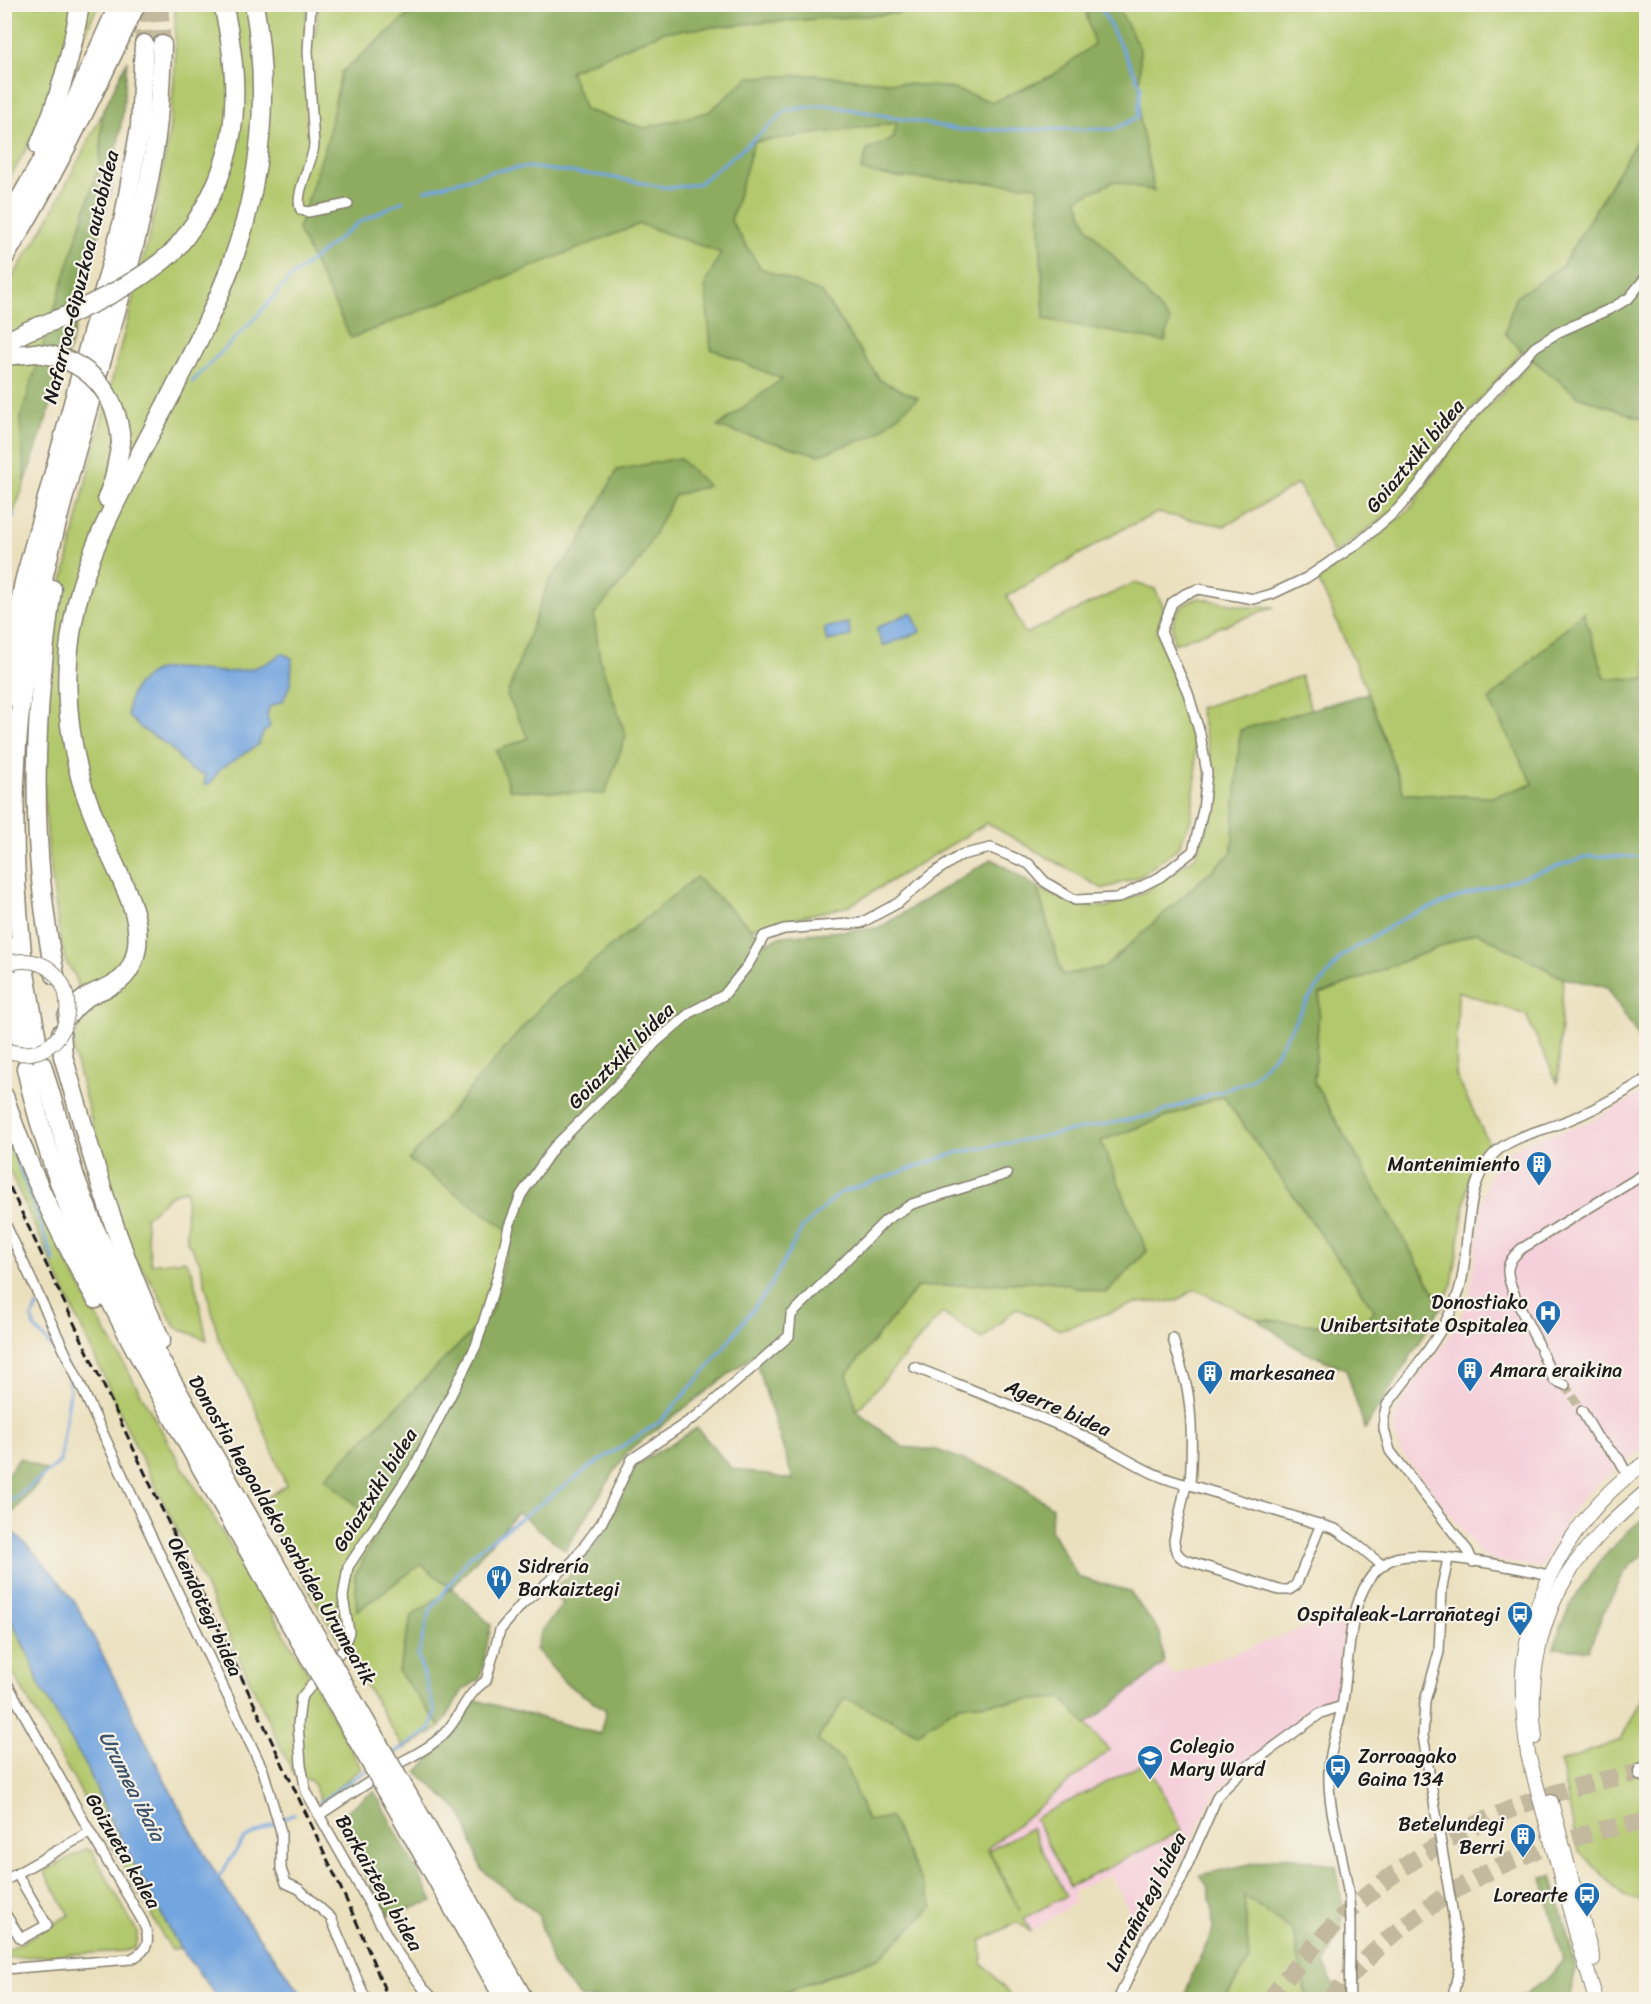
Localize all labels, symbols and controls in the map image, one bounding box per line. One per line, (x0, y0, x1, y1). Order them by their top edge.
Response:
street label: Nafarroa-Gipuzkoa autobidea (33, 146, 130, 407)
street label: Goiaztxiki bidea (1356, 390, 1474, 521)
street label: Goiaztxiki bidea (559, 993, 684, 1118)
place label: Mantenimiento (1388, 1147, 1520, 1182)
building icon: Mantenimiento (1524, 1149, 1554, 1187)
place label: Donostiako Unibertsitate Ospitalea (1320, 1285, 1528, 1343)
hospital icon: Donostiako Unibertsitate Ospitalea (1533, 1298, 1563, 1336)
place label: Amara eraikina (1489, 1353, 1622, 1388)
building icon: Amara eraikina (1455, 1355, 1485, 1393)
place label: markesanea (1230, 1356, 1336, 1391)
building icon: markesanea (1195, 1358, 1225, 1396)
street label: Donostia hegoaldeko sarbidea Urumeatik (178, 1368, 386, 1692)
street label: Agerre bidea (998, 1369, 1117, 1447)
street label: Goiaztxiki bidea (323, 1420, 428, 1559)
street label: Okendotegi bidea (157, 1531, 253, 1683)
place label: Sidrería Barkaiztegi (518, 1549, 621, 1607)
restaurant icon: Sidrería Barkaiztegi (484, 1563, 514, 1601)
place label: Ospitaleak-Larrañategi (1297, 1597, 1500, 1632)
bus stop icon: Ospitaleak-Larrañategi (1505, 1599, 1535, 1637)
water label: Urumea ibaia (88, 1724, 177, 1850)
place label: Colegio Mary Ward (1170, 1729, 1266, 1787)
place label: Zorroagako Gaina 134 (1358, 1739, 1457, 1797)
school or university icon: Colegio Mary Ward (1135, 1743, 1165, 1781)
bus stop icon: Zorroagako Gaina 134 (1323, 1752, 1353, 1790)
street label: Goizueta kalea (76, 1786, 171, 1917)
place label: Betelundegi Berri (1398, 1807, 1505, 1865)
street label: Barkaiztegi bidea (325, 1808, 433, 1959)
building icon: Betelundegi Berri (1508, 1821, 1538, 1859)
street label: Larrañategi bidea (1096, 1825, 1197, 1978)
place label: Lorearte (1494, 1878, 1568, 1913)
bus stop icon: Lorearte (1572, 1880, 1602, 1918)

